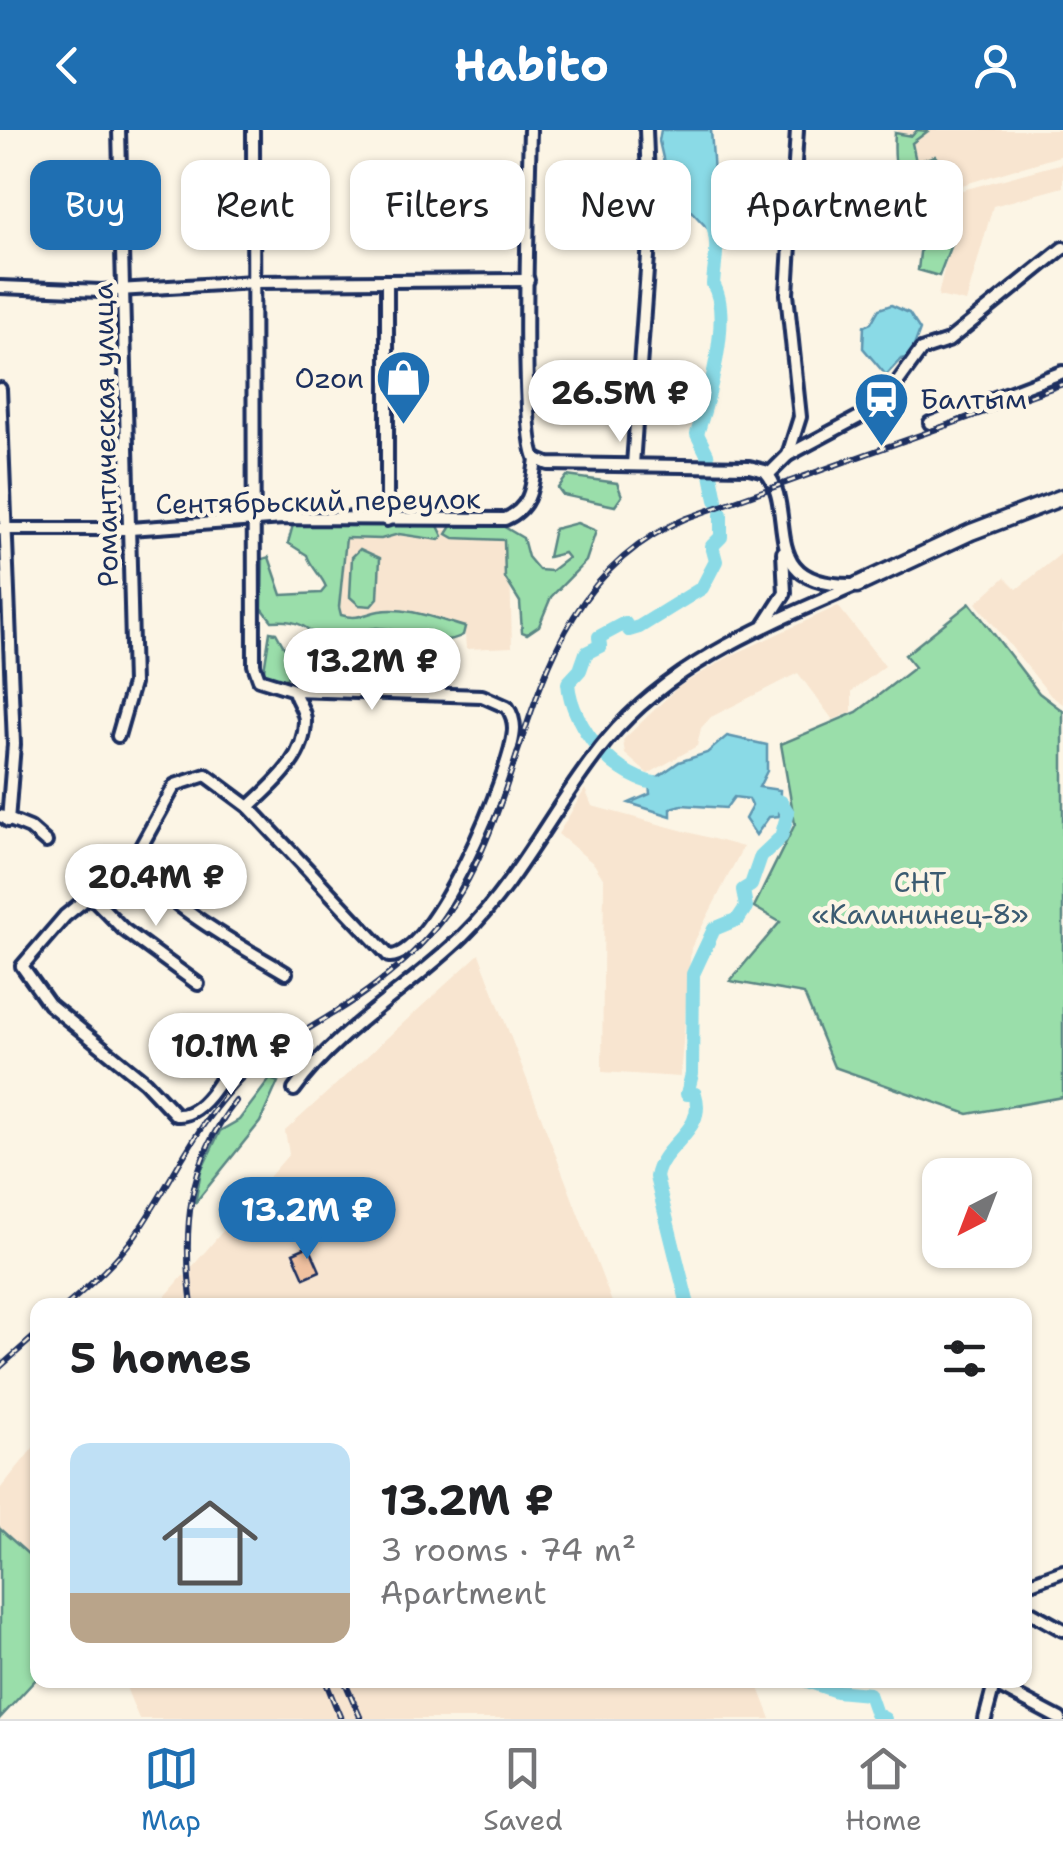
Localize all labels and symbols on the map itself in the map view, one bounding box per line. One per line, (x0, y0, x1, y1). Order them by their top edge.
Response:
street label: Романтическая улица (83, 282, 127, 588)
shop icon: Ozon (373, 348, 433, 427)
place label: Ozon (294, 359, 364, 397)
pin: 26.5M ₽ (528, 360, 712, 445)
station icon: Балтым (851, 369, 911, 448)
place label: Балтым (920, 380, 1027, 418)
street label: Сентябрьский переулок (155, 479, 481, 523)
pin: 13.2M ₽ (280, 628, 464, 713)
pin: 20.4M ₽ (64, 844, 248, 929)
park label: СНТ «Калининец-8» (812, 863, 1028, 933)
pin: 10.1M ₽ (139, 1013, 323, 1098)
north arrow (922, 1158, 1032, 1268)
pin: 13.2M ₽ (215, 1177, 399, 1262)

